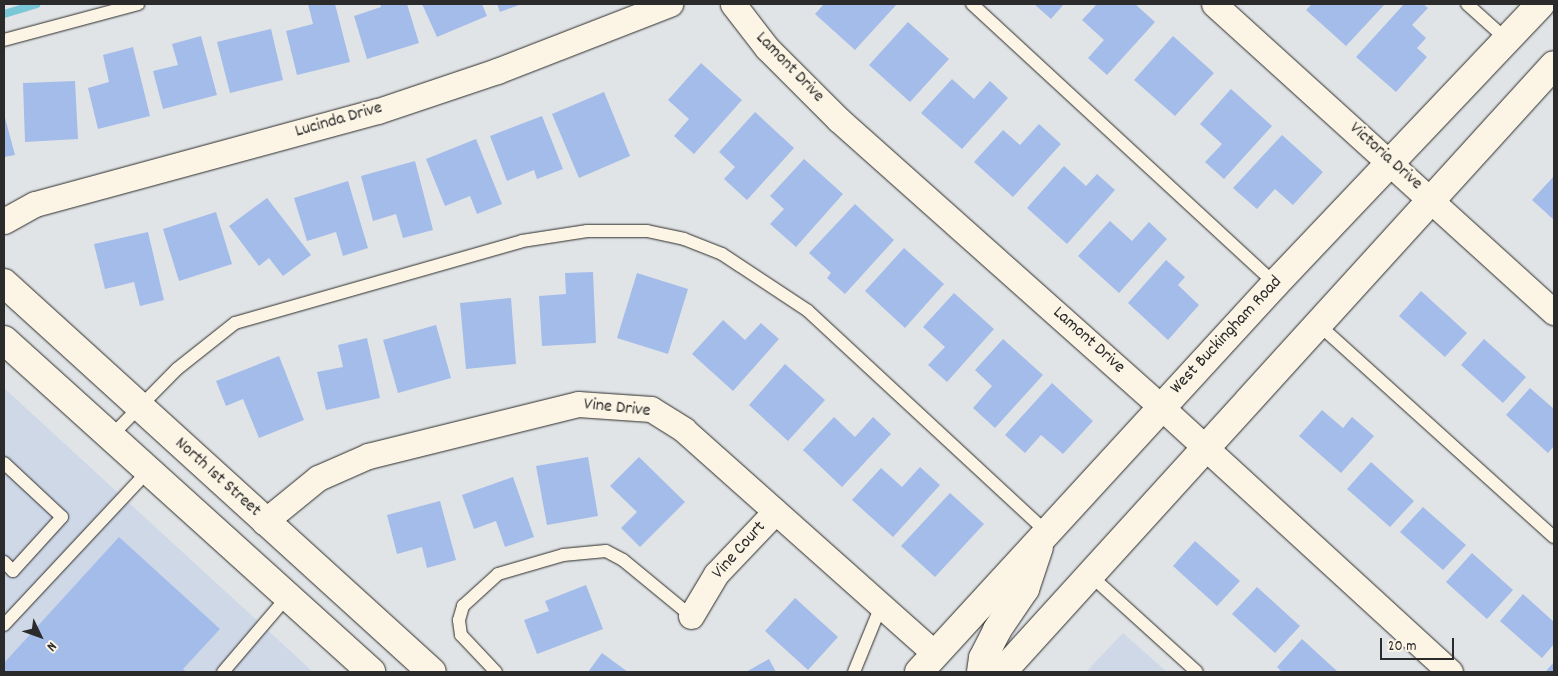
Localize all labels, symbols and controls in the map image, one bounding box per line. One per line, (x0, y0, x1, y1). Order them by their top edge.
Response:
street label: Lamont Drive (750, 28, 828, 108)
street label: Lucinda Drive (293, 98, 385, 144)
street label: Victoria Drive (1344, 119, 1426, 195)
street label: West Buckingham Road (1167, 272, 1287, 400)
street label: Lamont Drive (1047, 303, 1129, 379)
street label: Vine Drive (583, 395, 651, 423)
street label: North 1st Street (169, 434, 265, 522)
street label: Vine Court (708, 518, 772, 584)
north arrow (15, 611, 65, 661)
scale bar (1383, 628, 1457, 660)
text: 20 m (1388, 636, 1416, 658)
text: N (41, 637, 61, 655)

